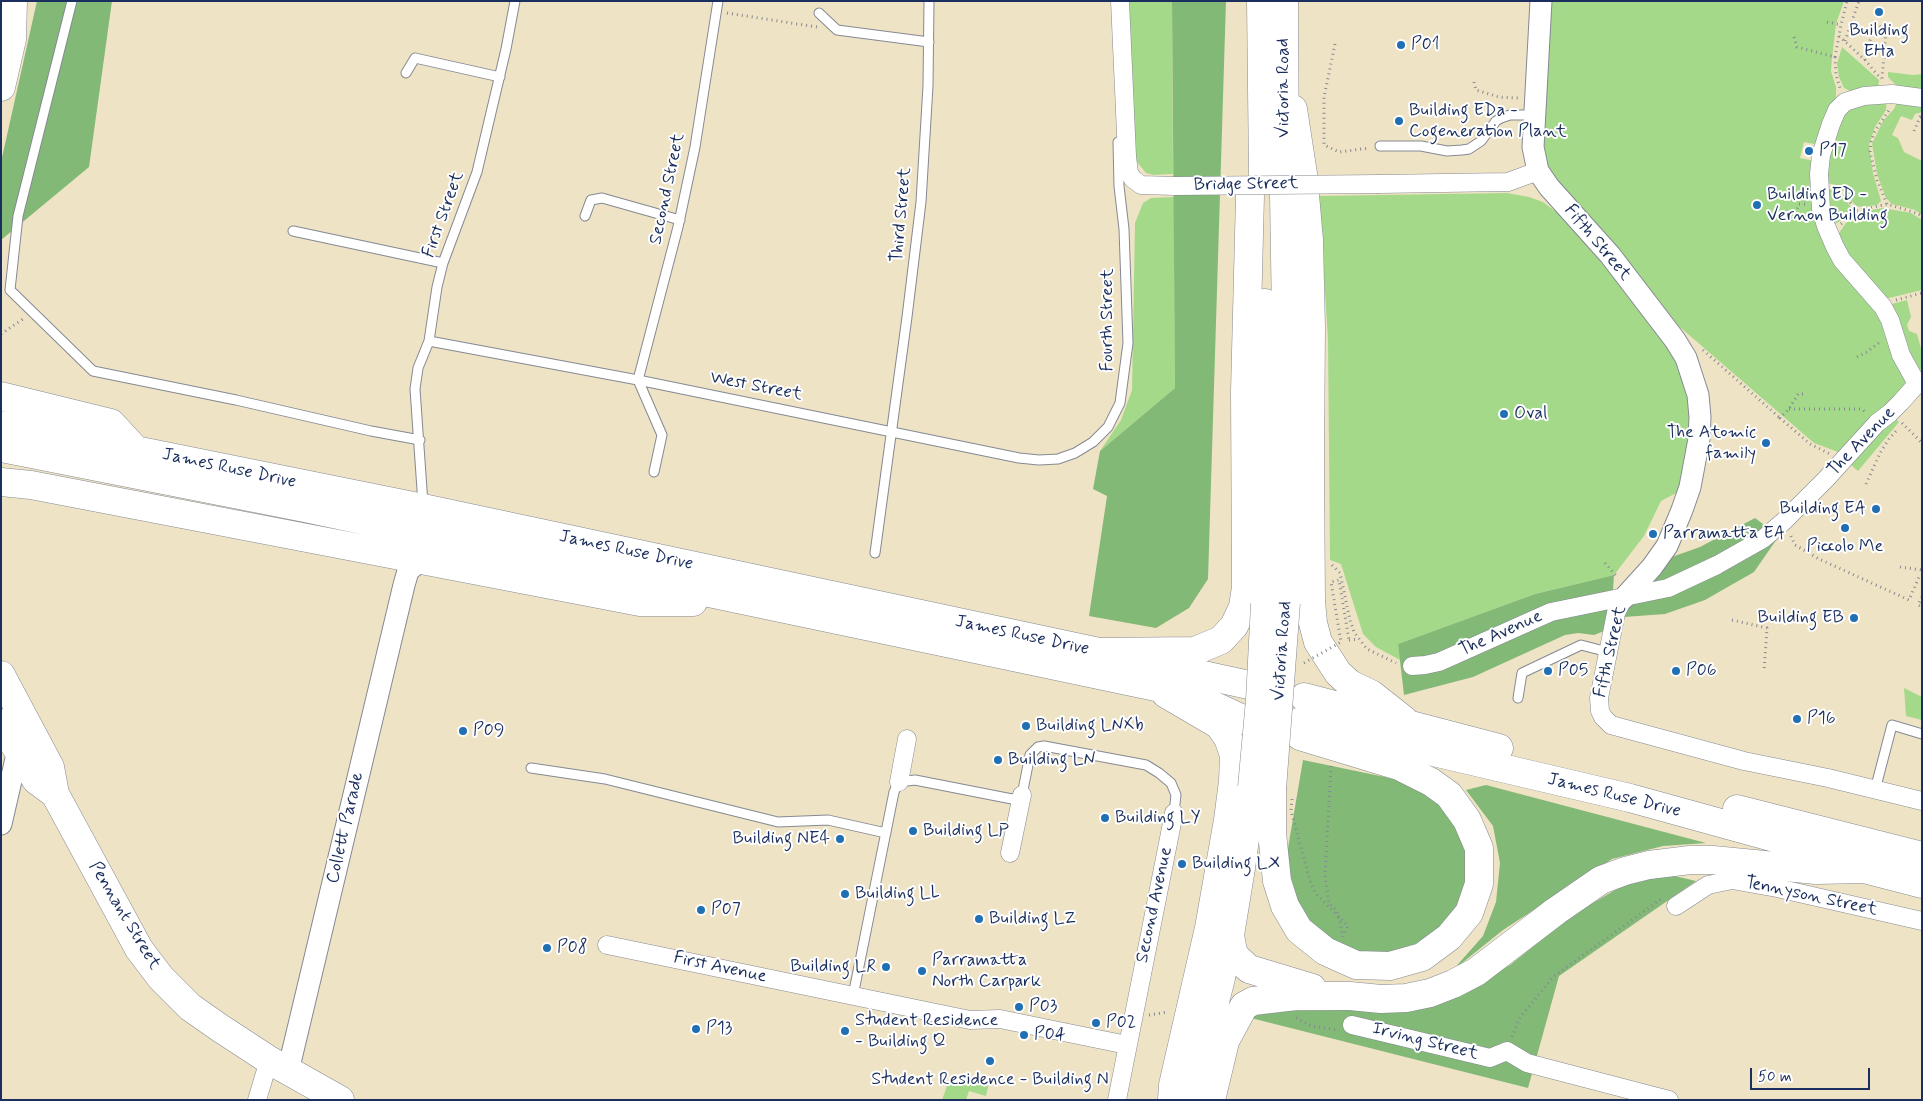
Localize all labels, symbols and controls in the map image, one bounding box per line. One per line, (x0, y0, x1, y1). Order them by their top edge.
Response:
marker: Building EHa (1873, 6, 1885, 18)
place label: Building EHa (1849, 20, 1909, 62)
place label: P01 (1411, 34, 1440, 56)
street label: Victoria Road (1273, 38, 1295, 138)
marker: P01 (1395, 39, 1407, 51)
place label: Building EDa - Cogeneration Plant (1409, 100, 1567, 142)
marker: Building EDa - Cogeneration Plant (1393, 115, 1405, 127)
street label: Second Street (646, 131, 690, 247)
place label: P17 (1819, 140, 1847, 162)
marker: P17 (1803, 145, 1815, 157)
street label: Third Street (887, 167, 917, 263)
street label: First Street (419, 169, 469, 261)
street label: Bridge Street (1194, 173, 1298, 197)
place label: Building ED - Vernon Building (1767, 184, 1888, 226)
marker: Building ED - Vernon Building (1751, 199, 1763, 211)
street label: Fifth Street (1559, 200, 1635, 286)
street label: Fourth Street (1097, 268, 1119, 372)
street label: West Street (708, 367, 804, 407)
place label: Oval (1514, 403, 1547, 425)
street label: The Avenue (1823, 403, 1901, 481)
marker: Oval (1498, 408, 1510, 420)
place label: The Atomic family (1667, 422, 1756, 464)
marker: The Atomic family (1760, 437, 1772, 449)
street label: James Ruse Drive (160, 444, 298, 494)
place label: Building EA (1780, 498, 1866, 520)
marker: Building EA (1870, 503, 1882, 515)
marker: Piccolo Me (1839, 522, 1851, 534)
place label: Parramatta EA (1663, 523, 1785, 545)
street label: James Ruse Drive (557, 526, 695, 576)
marker: Parramatta EA (1647, 528, 1659, 540)
place label: Piccolo Me (1807, 536, 1883, 558)
street label: Victoria Road (1269, 600, 1297, 702)
street label: Fifth Street (1590, 604, 1632, 700)
street label: The Avenue (1456, 606, 1546, 662)
place label: Building EB (1758, 607, 1844, 629)
street label: James Ruse Drive (953, 611, 1091, 661)
marker: Building EB (1848, 612, 1860, 624)
place label: P05 (1558, 660, 1588, 682)
place label: P06 (1686, 660, 1717, 682)
marker: P05 (1542, 665, 1554, 677)
marker: P06 (1670, 665, 1682, 677)
place label: P16 (1807, 708, 1836, 730)
marker: P16 (1791, 713, 1803, 725)
place label: Building LNXb (1036, 715, 1144, 737)
place label: P09 (473, 720, 505, 742)
marker: Building LNXb (1020, 720, 1032, 732)
marker: P09 (457, 725, 469, 737)
place label: Building LN (1008, 749, 1096, 771)
marker: Building LN (992, 754, 1004, 766)
street label: James Ruse Drive (1545, 769, 1683, 823)
street label: Collett Parade (323, 770, 369, 886)
place label: Building LY (1115, 807, 1201, 829)
marker: Building LY (1099, 812, 1111, 824)
place label: Building LP (923, 820, 1009, 842)
marker: Building LP (907, 825, 919, 837)
place label: Building NE4 (733, 828, 830, 850)
marker: Building NE4 (834, 833, 846, 845)
street label: Second Avenue (1132, 845, 1178, 965)
place label: Building LX (1192, 853, 1281, 875)
street label: Pennant Street (83, 858, 165, 974)
marker: Building LX (1176, 858, 1188, 870)
street label: Tennyson Street (1743, 872, 1879, 922)
place label: Building LL (855, 883, 940, 905)
marker: Building LL (839, 888, 851, 900)
place label: P07 (711, 899, 741, 921)
marker: P07 (695, 904, 707, 916)
place label: Building LZ (989, 908, 1076, 930)
marker: Building LZ (973, 913, 985, 925)
place label: P08 (557, 937, 588, 959)
marker: P08 (541, 942, 553, 954)
street label: First Avenue (671, 948, 769, 988)
place label: Parramatta North Carpark (932, 950, 1041, 992)
place label: Building LR (790, 956, 876, 978)
marker: Building LR (880, 961, 892, 973)
marker: Parramatta North Carpark (916, 965, 928, 977)
place label: P03 (1029, 996, 1057, 1018)
marker: P03 (1013, 1001, 1025, 1013)
place label: Student Residence - Building Q (855, 1010, 998, 1052)
place label: P02 (1106, 1012, 1136, 1034)
marker: P02 (1090, 1017, 1102, 1029)
place label: P13 (706, 1018, 732, 1040)
street label: Irving Street (1370, 1018, 1480, 1066)
marker: P13 (690, 1023, 702, 1035)
place label: P04 (1034, 1024, 1066, 1046)
marker: Student Residence - Building Q (839, 1025, 851, 1037)
marker: P04 (1018, 1029, 1030, 1041)
marker: Student Residence - Building N (984, 1055, 996, 1067)
scale bar (1753, 1058, 1873, 1090)
text: 50 m (1758, 1067, 1792, 1087)
place label: Student Residence - Building N (871, 1069, 1109, 1091)

